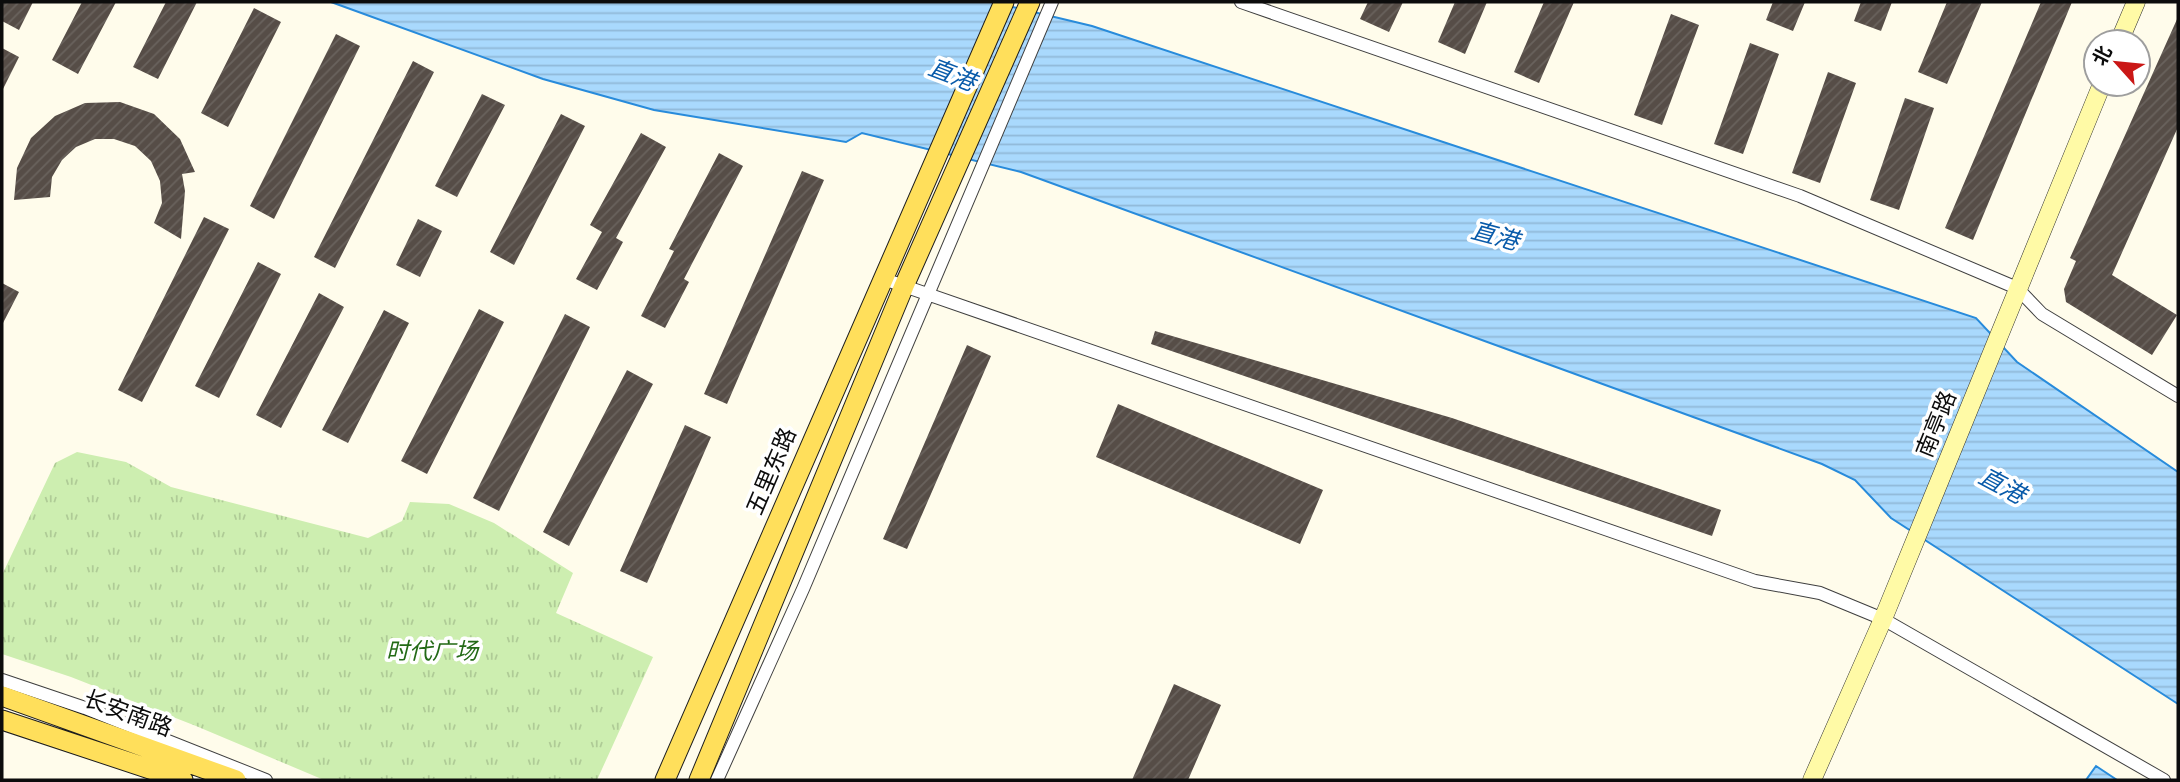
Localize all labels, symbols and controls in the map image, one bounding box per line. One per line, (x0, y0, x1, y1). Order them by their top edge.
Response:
north arrow (2082, 28, 2152, 98)
text: 北 (2089, 42, 2116, 69)
water label: 直港 (925, 53, 982, 97)
water label: 直港 (1468, 216, 1525, 256)
street label: 南亭路 (1911, 387, 1961, 461)
street label: 五里东路 (741, 424, 801, 518)
water label: 直港 (1975, 462, 2032, 510)
park label: 时代广场 (386, 638, 480, 664)
street label: 长安南路 (80, 685, 176, 741)

